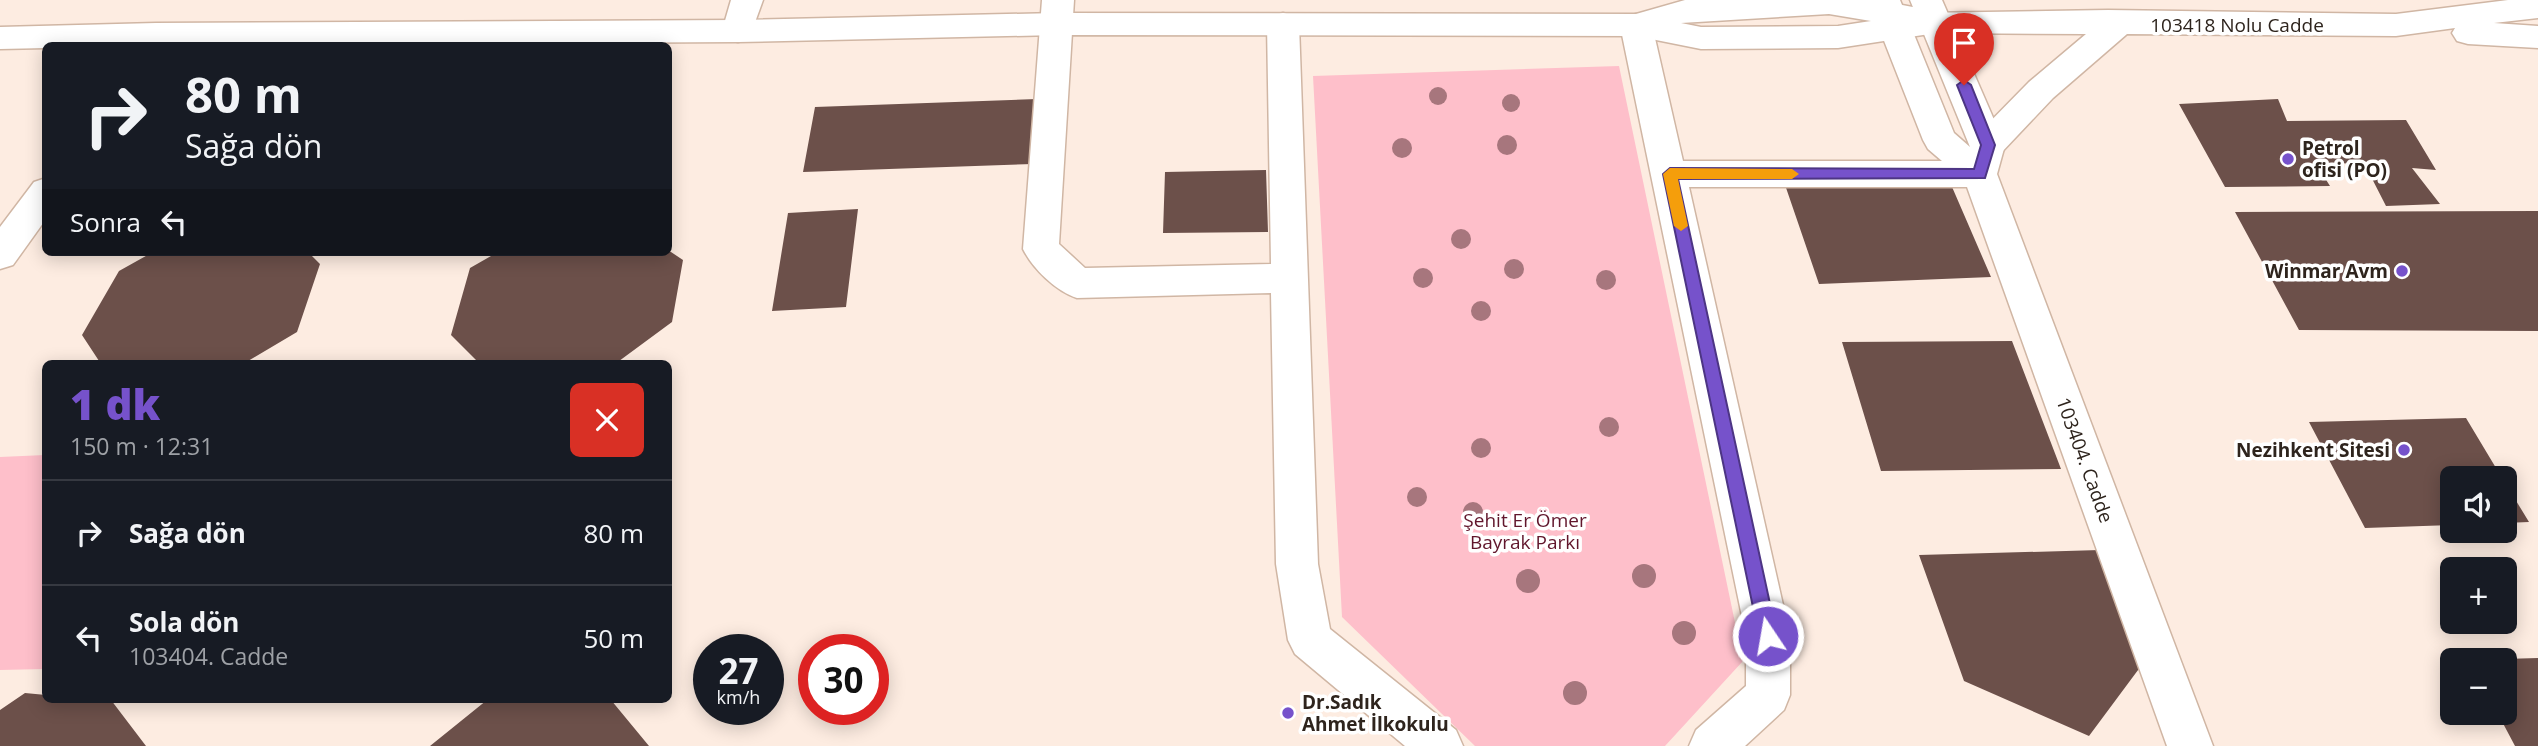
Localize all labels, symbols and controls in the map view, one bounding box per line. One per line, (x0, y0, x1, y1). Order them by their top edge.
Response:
street label: 103418 Nolu Cadde (2150, 12, 2324, 38)
pin (1934, 13, 1994, 85)
icon: arrive (1945, 24, 1983, 62)
text: 80 m (185, 61, 302, 127)
icon: right (70, 70, 161, 161)
text: Sağa dön (185, 124, 322, 167)
place label: Petrol ofisi (PO) (2302, 135, 2387, 183)
marker: Petrol ofisi (PO) (2280, 151, 2296, 167)
icon: left (155, 203, 193, 241)
text: Sonra (70, 204, 141, 240)
place label: Winmar Avm (2265, 258, 2388, 284)
marker: Winmar Avm (2394, 263, 2410, 279)
text: 1 dk (70, 375, 160, 432)
button: close (570, 383, 644, 457)
street label: 103404. Cadde (2050, 394, 2120, 526)
text: 150 m · 12:31 (70, 430, 213, 462)
place label: Nezihkent Sitesi (2236, 437, 2390, 463)
marker: Nezihkent Sitesi (2396, 442, 2412, 458)
map controls (2440, 466, 2517, 725)
button: sound (2440, 466, 2517, 543)
park label: Şehit Er Ömer Bayrak Parkı (1463, 507, 1587, 555)
icon: right (70, 514, 108, 552)
text: Sağa dön (129, 515, 246, 551)
text: 80 m (583, 515, 644, 551)
button: + (2440, 557, 2517, 634)
position arrow (1731, 599, 1805, 673)
text: Sola dön (129, 604, 239, 640)
icon: left (70, 619, 108, 657)
text: 50 m (583, 620, 644, 656)
speed limit sign: 30 (798, 634, 889, 725)
text: 103404. Cadde (129, 640, 288, 672)
text: 27 (718, 647, 759, 694)
button: − (2440, 648, 2517, 725)
text: km/h (717, 685, 760, 709)
place label: Dr.Sadık Ahmet İlkokulu (1302, 689, 1449, 737)
marker: Dr.Sadık Ahmet İlkokulu (1280, 705, 1296, 721)

